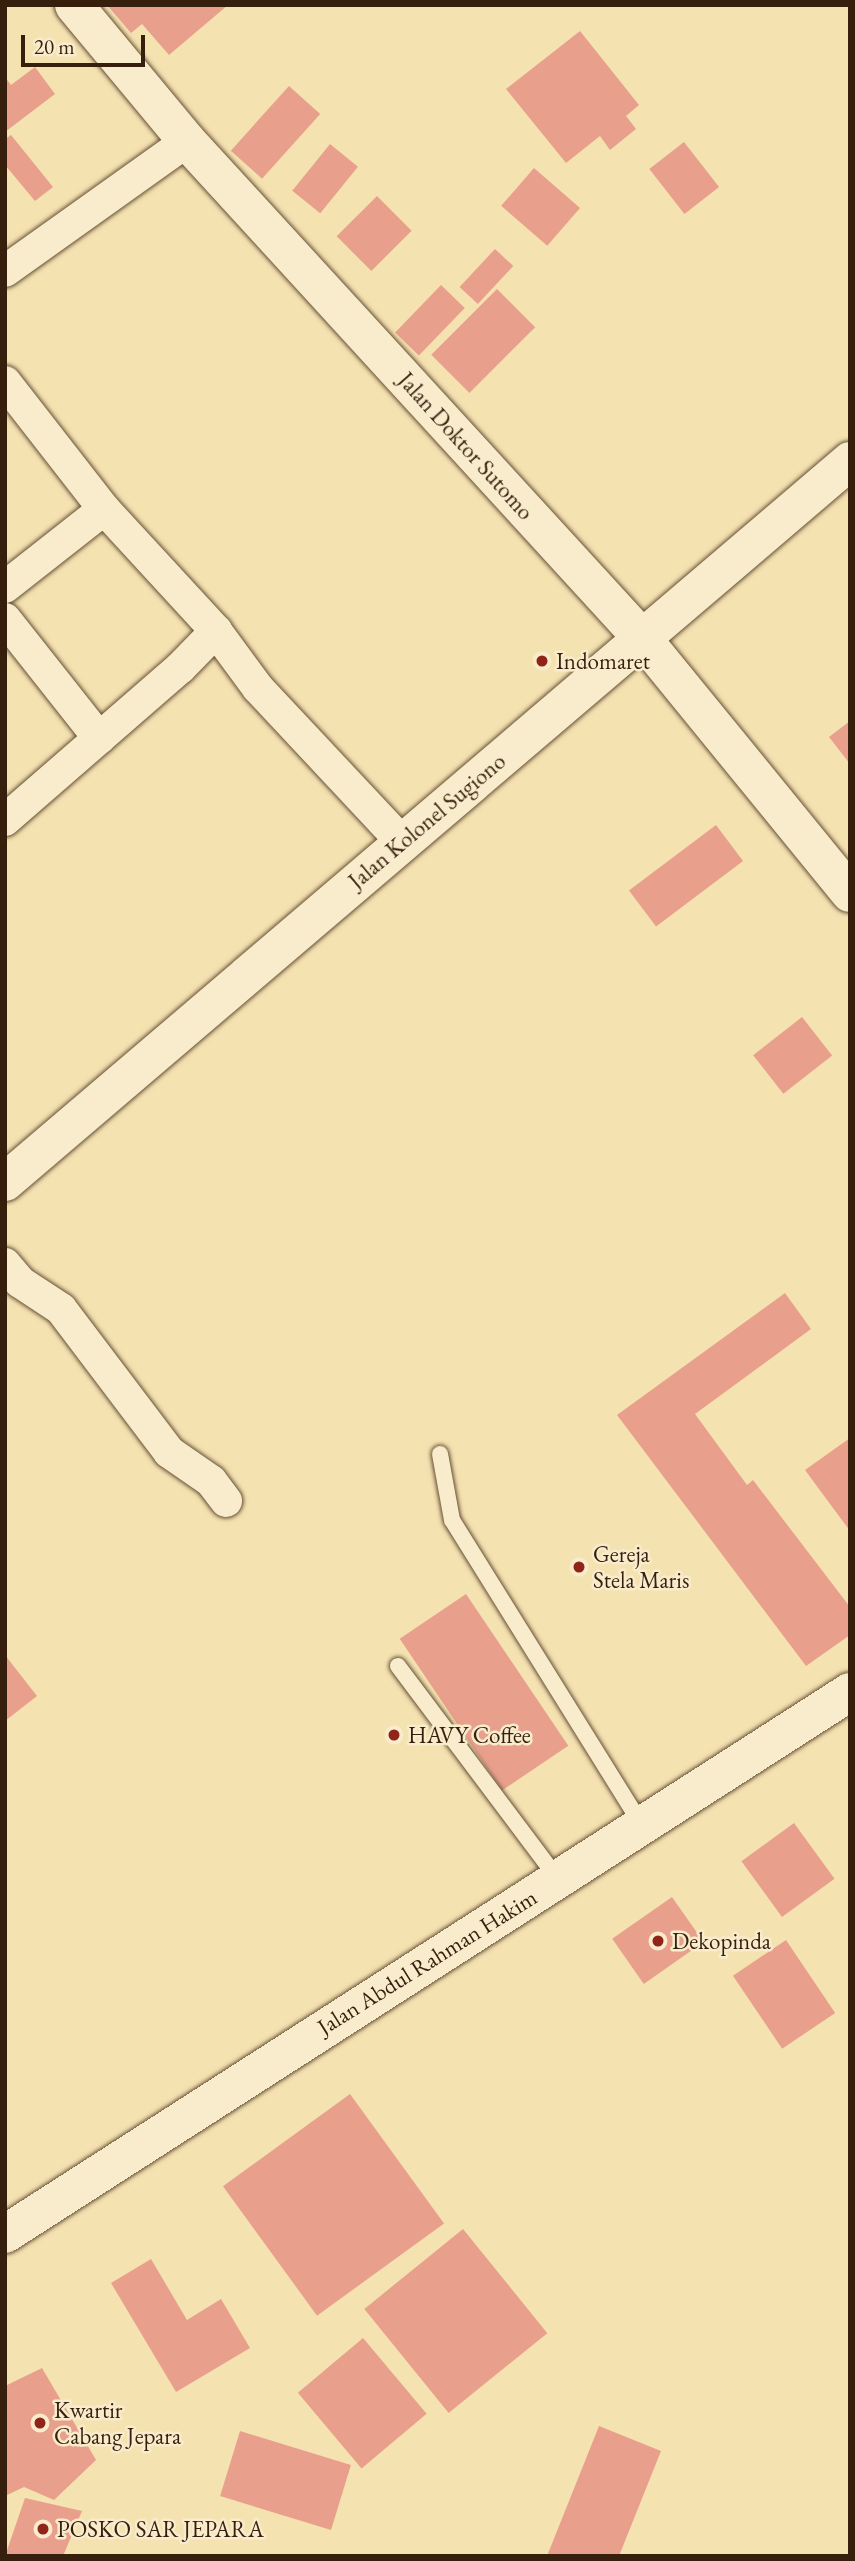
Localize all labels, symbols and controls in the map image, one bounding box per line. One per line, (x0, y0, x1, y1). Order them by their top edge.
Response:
scale bar (24, 21, 149, 65)
text: 20 m (34, 33, 75, 60)
street label: Jalan Doktor Sutomo (392, 366, 540, 526)
place label: Indomaret (556, 647, 650, 675)
marker: Indomaret (534, 653, 550, 669)
street label: Jalan Kolonel Sugiono (343, 747, 511, 895)
place label: Gereja Stela Maris (593, 1540, 689, 1594)
marker: Gereja Stela Maris (571, 1559, 587, 1575)
place label: HAVY Coffee (408, 1721, 531, 1749)
marker: HAVY Coffee (386, 1727, 402, 1743)
street label: Jalan Abdul Rahman Hakim (312, 1883, 542, 2041)
place label: Dekopinda (672, 1927, 771, 1955)
marker: Dekopinda (650, 1933, 666, 1949)
place label: Kwartir Cabang Jepara (54, 2396, 181, 2450)
marker: Kwartir Cabang Jepara (32, 2415, 48, 2431)
place label: POSKO SAR JEPARA (57, 2515, 264, 2543)
marker: POSKO SAR JEPARA (35, 2521, 51, 2537)

